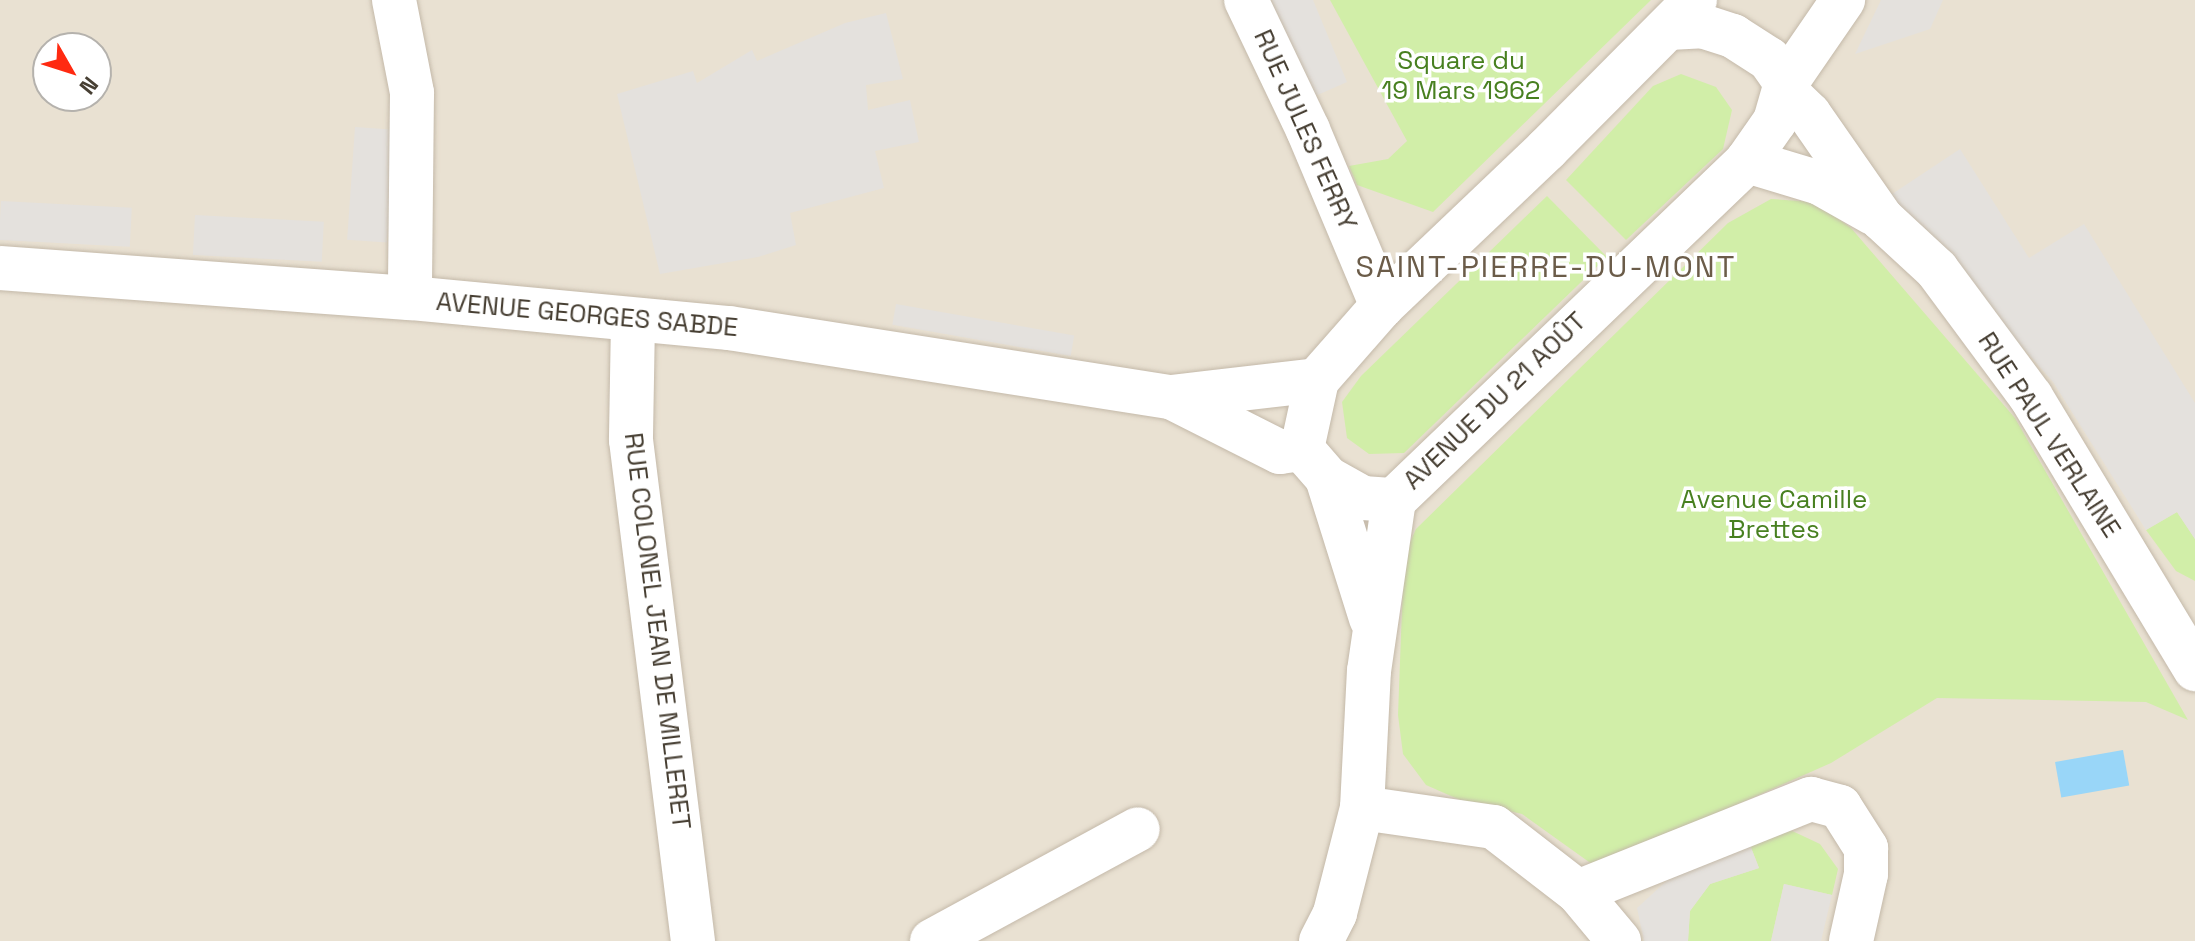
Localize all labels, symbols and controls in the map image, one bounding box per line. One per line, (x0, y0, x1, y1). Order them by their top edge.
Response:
street label: RUE JULES FERRY (1247, 25, 1363, 235)
north arrow (32, 32, 112, 112)
park label: Square du 19 Mars 1962 (1381, 45, 1541, 106)
text: N (74, 71, 105, 100)
district label: SAINT-PIERRE-DU-MONT (1356, 249, 1736, 285)
street label: AVENUE GEORGES SABDE (435, 286, 739, 344)
street label: AVENUE DU 21 AOÛT (1397, 306, 1593, 496)
street label: RUE PAUL VERLAINE (1971, 326, 2127, 544)
street label: RUE COLONEL JEAN DE MILLERET (617, 431, 697, 831)
park label: Avenue Camille Brettes (1680, 484, 1868, 546)

